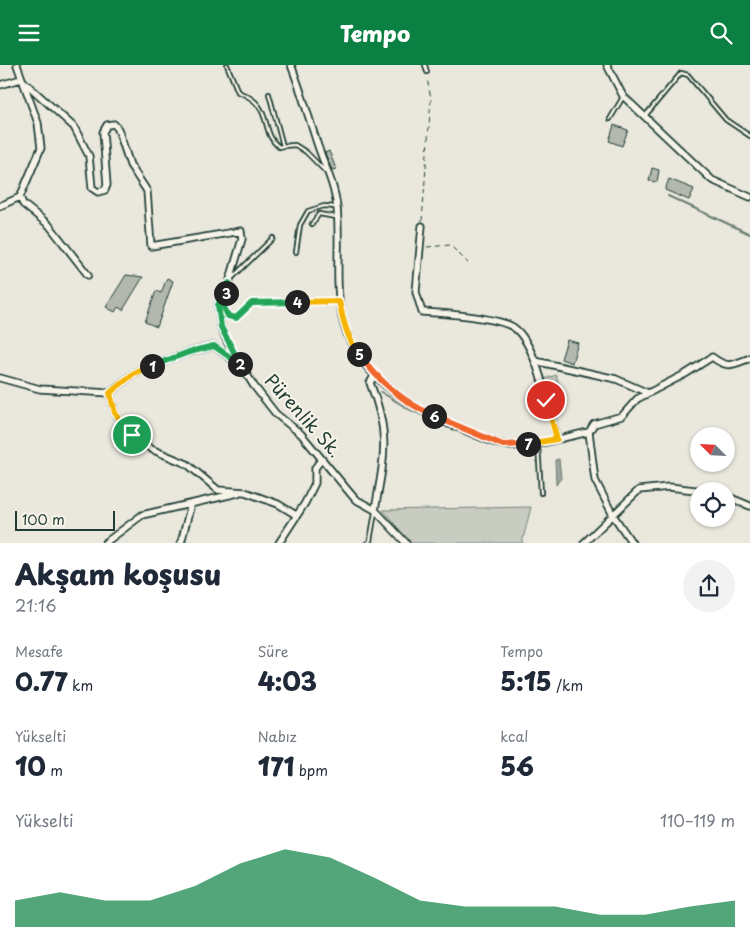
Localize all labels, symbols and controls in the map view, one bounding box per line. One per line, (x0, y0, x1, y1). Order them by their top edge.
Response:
text: Tempo (340, 16, 410, 49)
icon: menu (15, 19, 43, 47)
icon: search (707, 19, 735, 47)
pin: 3 (214, 281, 238, 305)
text: 3 (222, 283, 231, 304)
pin: 4 (284, 289, 310, 315)
text: 4 (293, 292, 302, 313)
pin: 5 (346, 341, 372, 367)
text: 5 (355, 344, 364, 365)
pin: 2 (228, 351, 252, 377)
pin: 1 (140, 353, 164, 379)
text: 2 (236, 354, 245, 375)
text: 1 (149, 356, 156, 377)
street label: Pürenlik Sk. (259, 367, 349, 463)
pin (525, 379, 567, 421)
icon: check (532, 386, 560, 414)
pin: 6 (422, 403, 446, 429)
text: 6 (430, 406, 439, 427)
pin (111, 414, 153, 456)
icon: arrive (118, 421, 146, 449)
north arrow (690, 427, 735, 473)
map controls (690, 427, 735, 527)
pin: 7 (516, 431, 540, 457)
text: 7 (524, 434, 533, 455)
button: locate (690, 482, 735, 527)
scale bar (15, 508, 115, 531)
text: 100 m (22, 509, 65, 530)
text: Akşam koşusu (15, 552, 221, 595)
button: share (683, 560, 735, 612)
text: 21:16 (15, 593, 56, 617)
text: Mesafe (15, 641, 63, 662)
text: Süre (258, 641, 288, 662)
text: Tempo (500, 641, 543, 662)
text: 0.77 (15, 662, 68, 700)
text: 4:03 (258, 662, 317, 700)
text: 5:15 (500, 662, 552, 700)
text: km (68, 675, 93, 696)
text: /km (552, 675, 583, 696)
text: Yükselti (15, 726, 66, 747)
text: Nabız (258, 726, 297, 747)
text: kcal (500, 726, 528, 747)
text: 10 (15, 747, 46, 785)
text: 171 (258, 747, 294, 785)
text: 56 (500, 747, 534, 785)
text: m (46, 760, 63, 781)
text: bpm (294, 760, 328, 781)
text: Yükselti (15, 808, 73, 832)
text: 110–119 m (660, 808, 735, 832)

